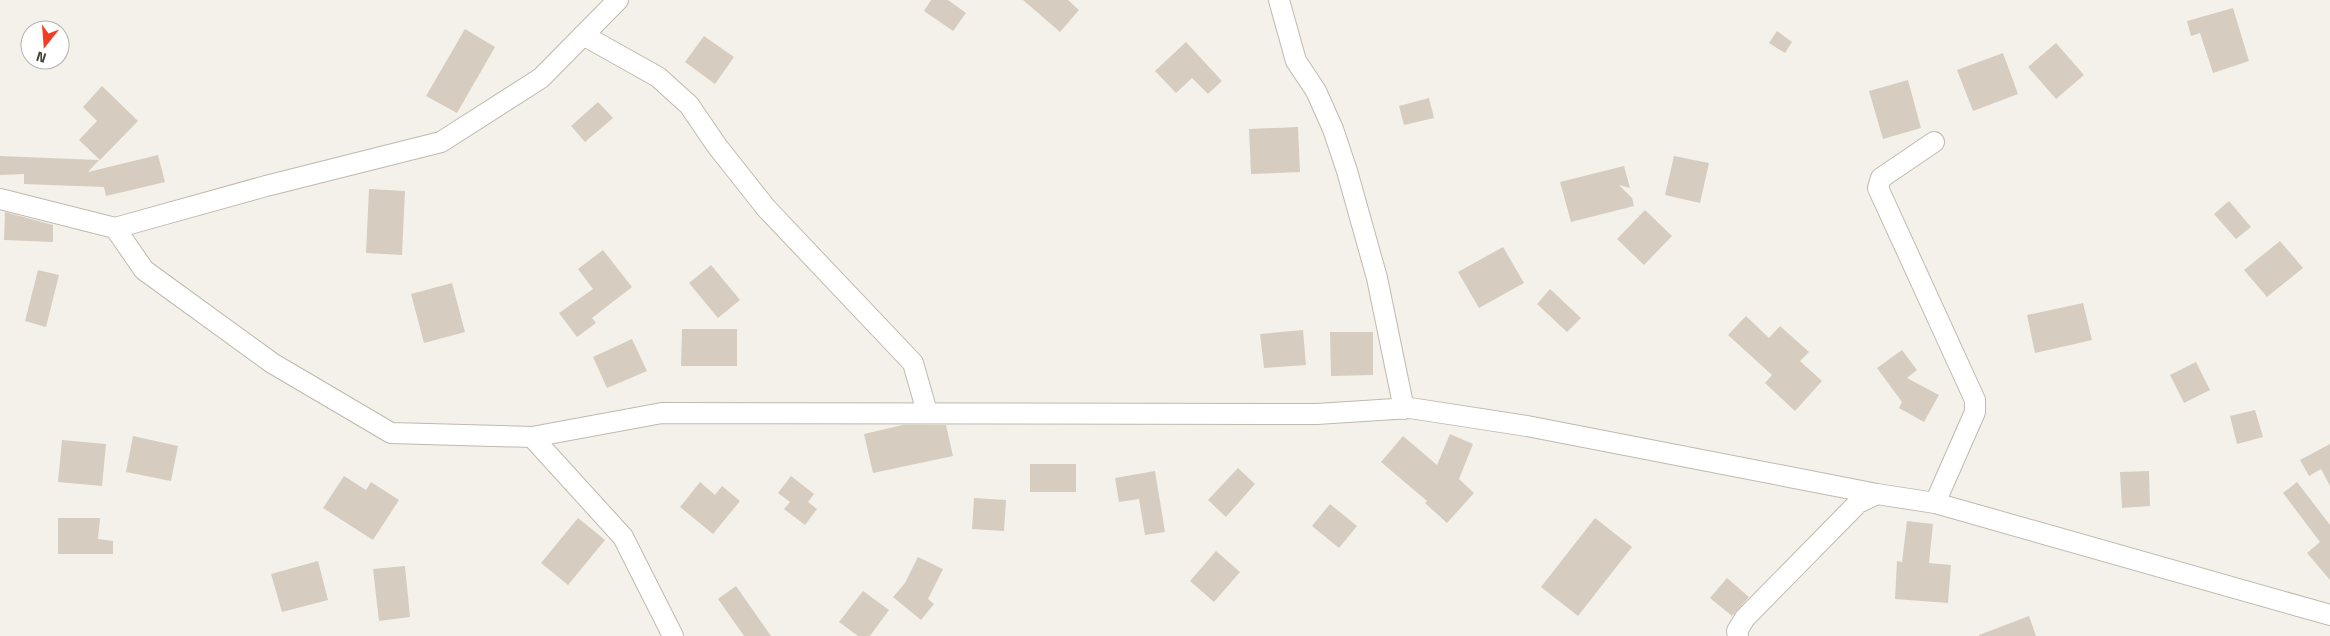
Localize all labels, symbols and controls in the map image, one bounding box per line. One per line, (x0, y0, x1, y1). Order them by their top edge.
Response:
north arrow (20, 20, 70, 70)
text: N (33, 46, 49, 69)

